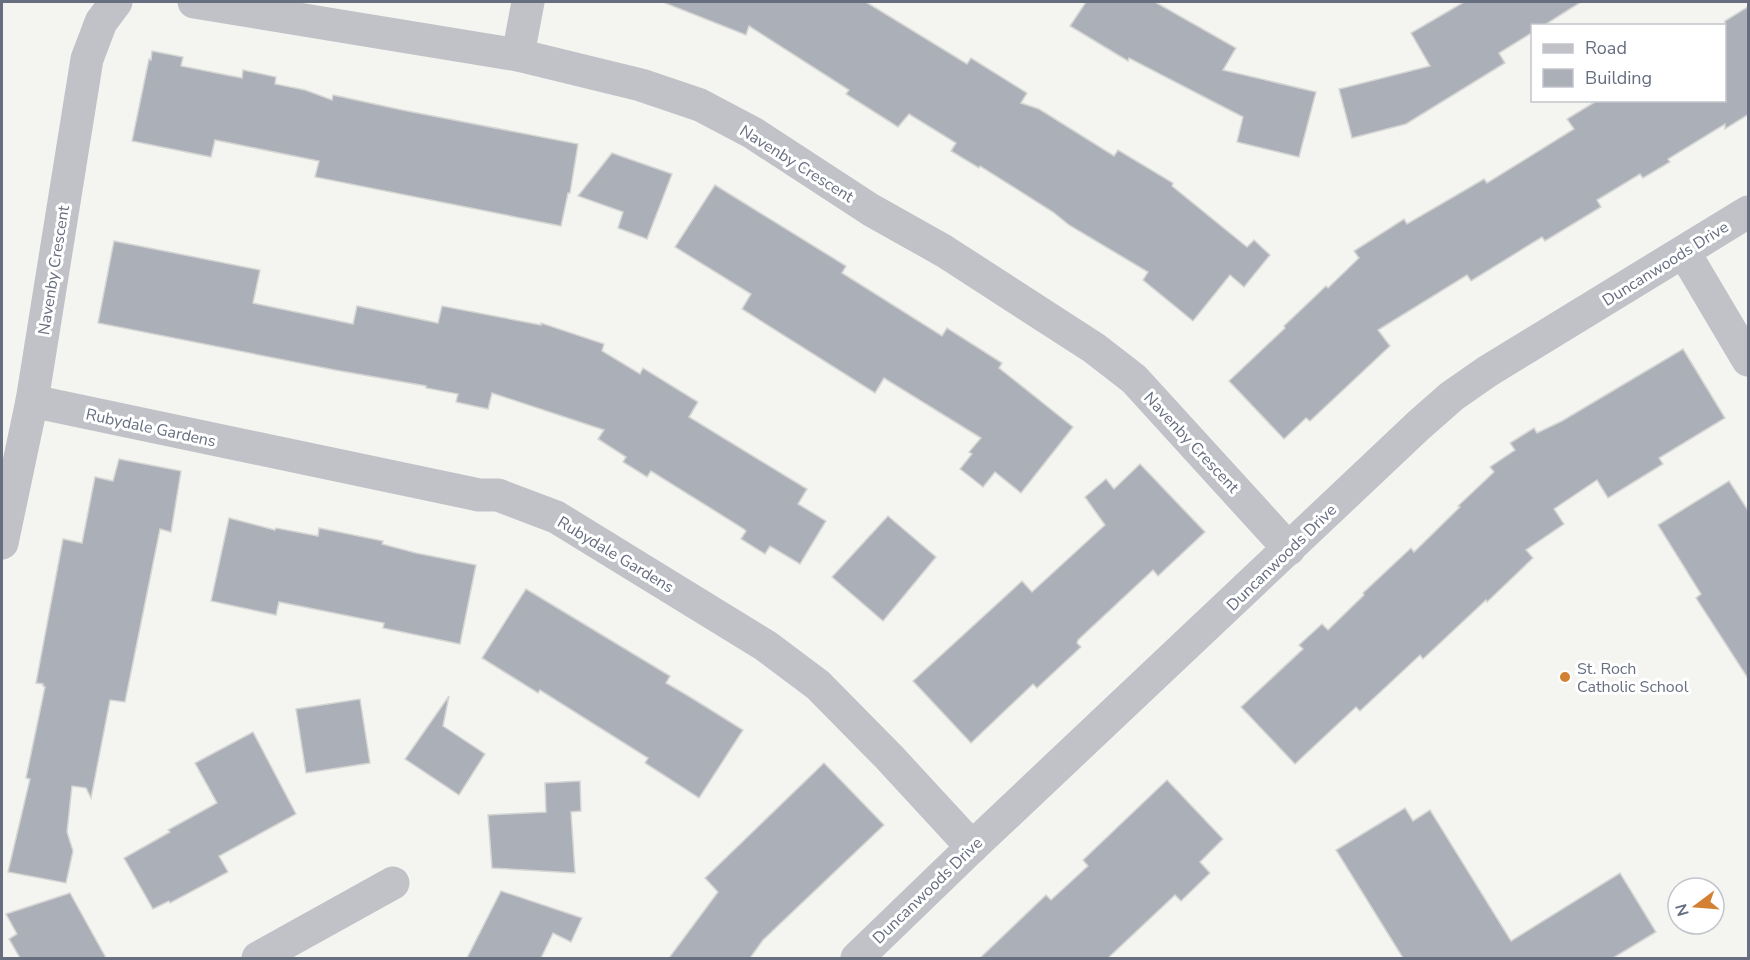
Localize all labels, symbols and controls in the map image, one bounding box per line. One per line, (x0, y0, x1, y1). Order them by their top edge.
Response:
legend (1531, 24, 1726, 102)
text: Road (1585, 36, 1627, 60)
text: Building (1585, 66, 1652, 90)
street label: Navenby Crescent (735, 120, 858, 208)
street label: Navenby Crescent (33, 204, 75, 336)
street label: Duncanwoods Drive (1598, 216, 1733, 312)
street label: Navenby Crescent (1139, 387, 1244, 498)
street label: Rubydale Gardens (84, 403, 218, 453)
street label: Duncanwoods Drive (1222, 499, 1341, 616)
street label: Rubydale Gardens (553, 511, 678, 598)
place label: St. Roch Catholic School (1577, 658, 1689, 698)
marker: St. Roch Catholic School (1558, 670, 1572, 684)
street label: Duncanwoods Drive (868, 832, 987, 949)
north arrow (1666, 876, 1726, 936)
text: N (1670, 901, 1695, 919)

